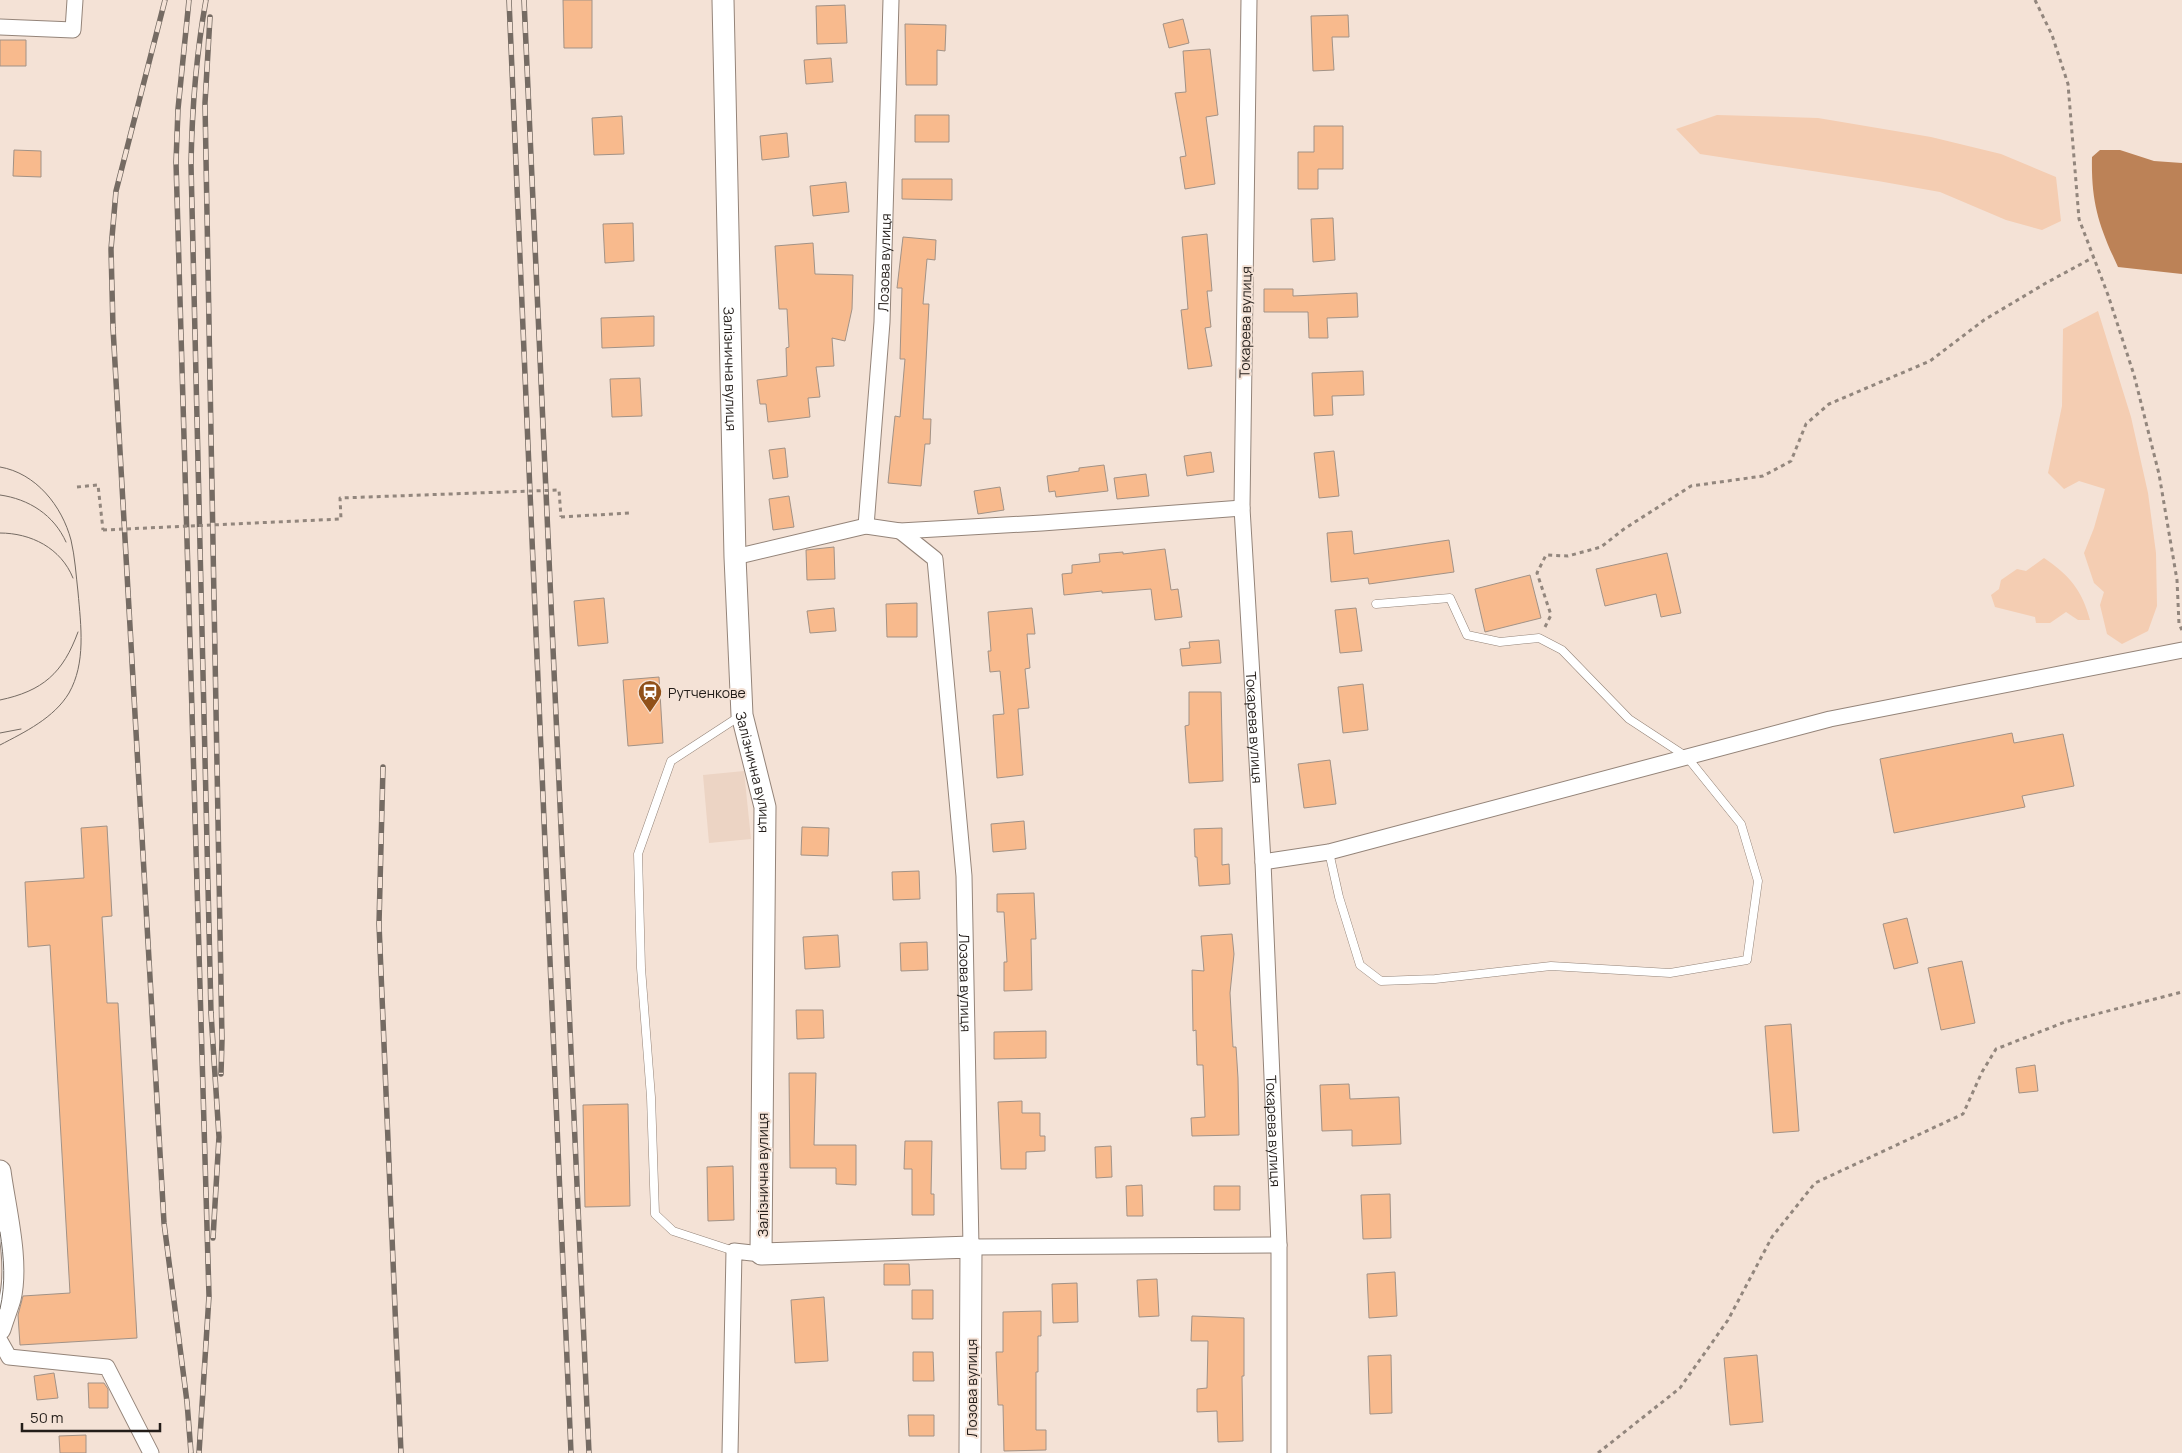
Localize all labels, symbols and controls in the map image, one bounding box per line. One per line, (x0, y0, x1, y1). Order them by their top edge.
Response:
street label: Лозова вулиця (873, 213, 895, 312)
street label: Токарева вулиця (1235, 266, 1255, 378)
street label: Залізнична вулиця (720, 307, 742, 431)
street label: Токарева вулиця (1242, 671, 1268, 784)
station icon: Рутченкове (637, 679, 663, 713)
place label: Рутченкове (668, 683, 746, 702)
street label: Залізнична вулиця (732, 709, 775, 833)
street label: Лозова вулиця (956, 933, 976, 1032)
street label: Токарева вулиця (1262, 1075, 1286, 1187)
street label: Залізнична вулиця (753, 1113, 772, 1237)
street label: Лозова вулиця (962, 1339, 981, 1437)
scale bar (22, 1400, 160, 1432)
text: 50 m (30, 1407, 64, 1428)

